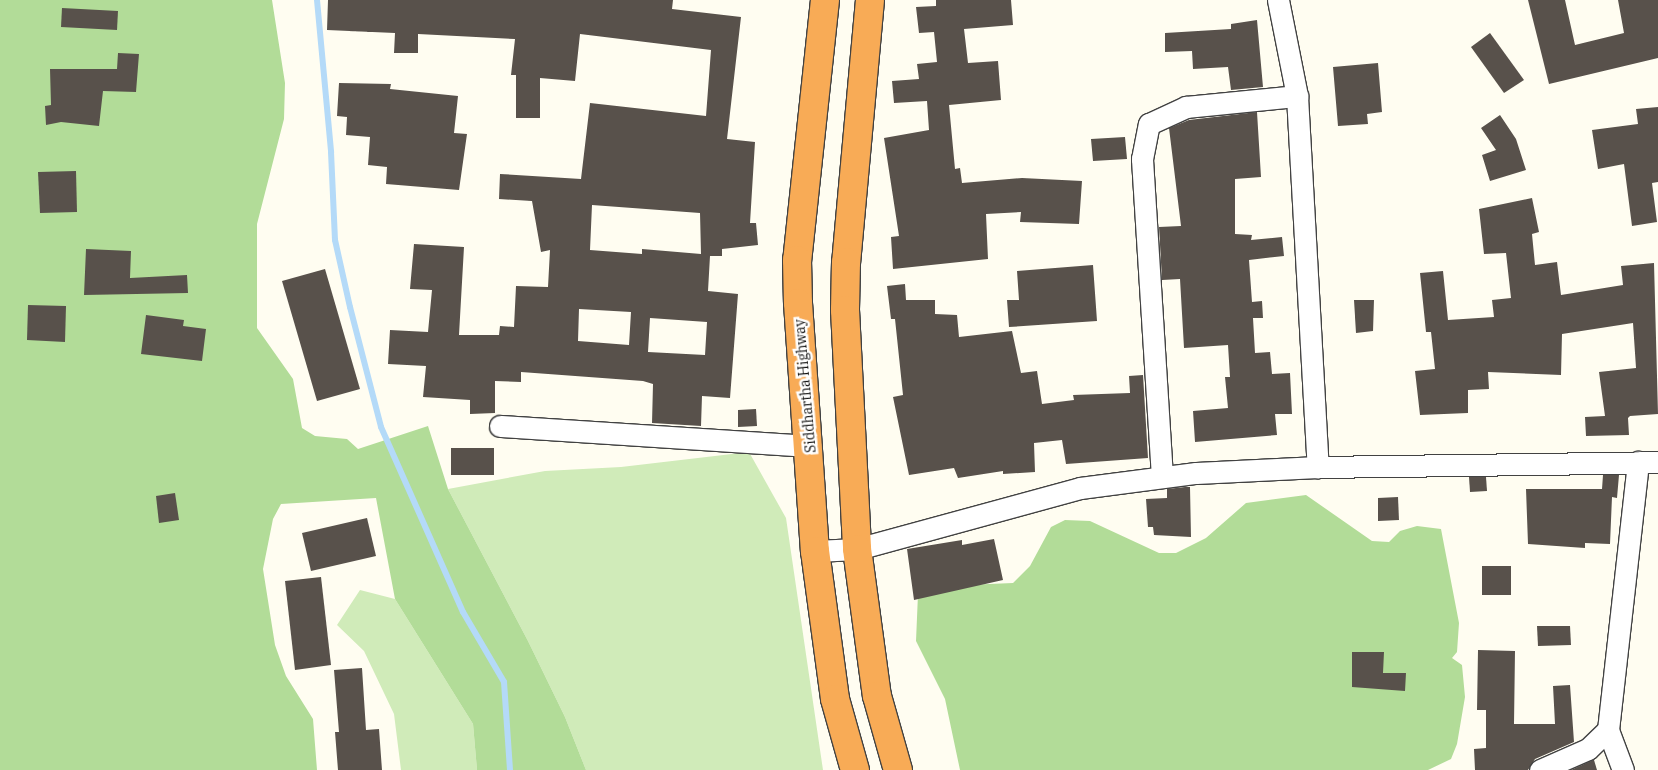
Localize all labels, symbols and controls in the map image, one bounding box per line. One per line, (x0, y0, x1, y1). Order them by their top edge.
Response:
street label: Siddhartha Highway (791, 318, 819, 454)

